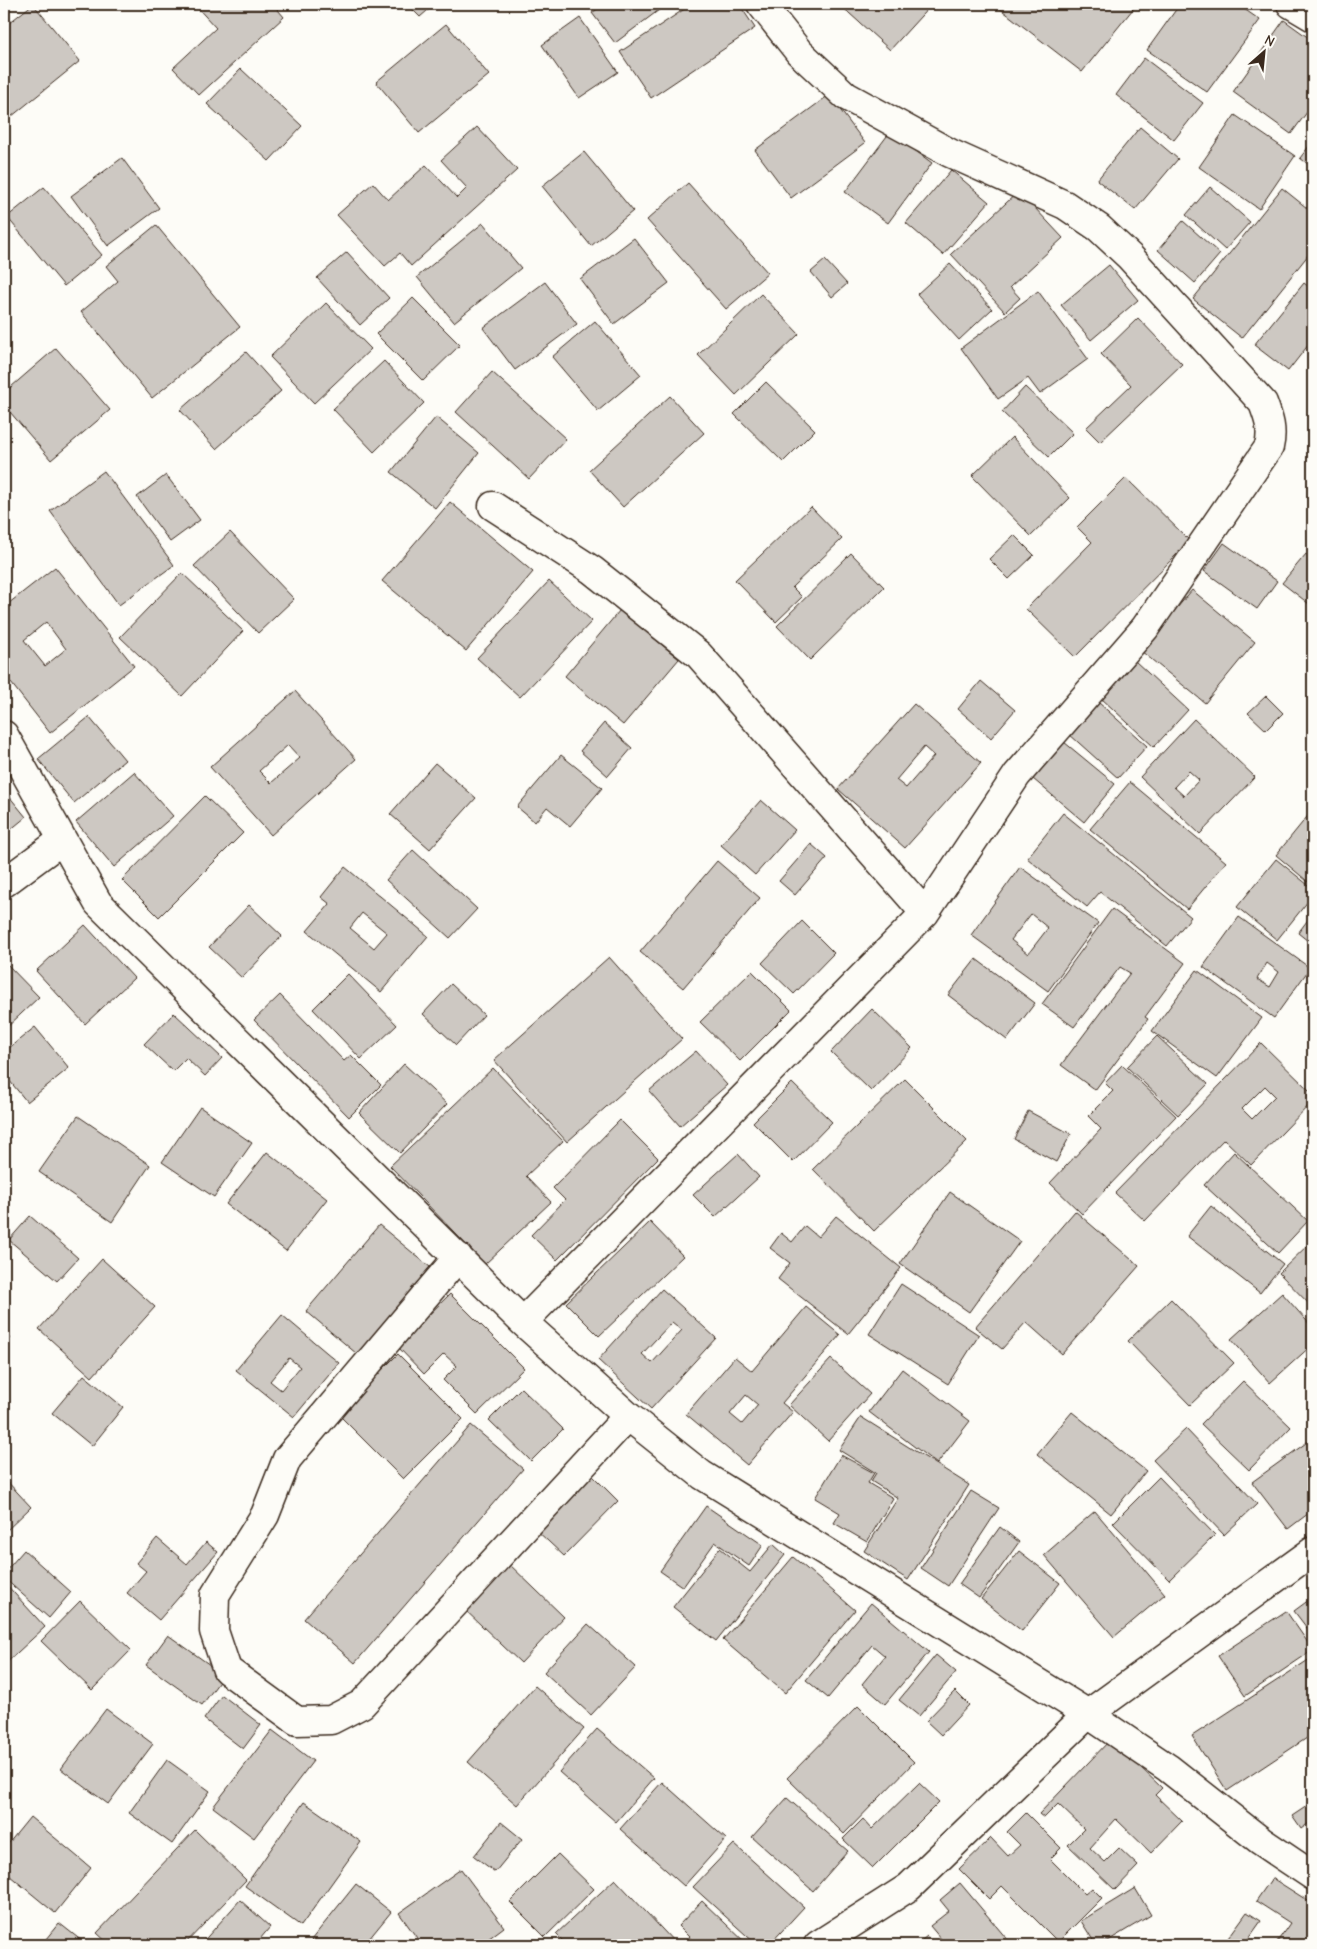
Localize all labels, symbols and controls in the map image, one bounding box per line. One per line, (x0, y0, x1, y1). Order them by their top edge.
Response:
north arrow (1240, 28, 1290, 78)
text: N (1262, 31, 1278, 51)

